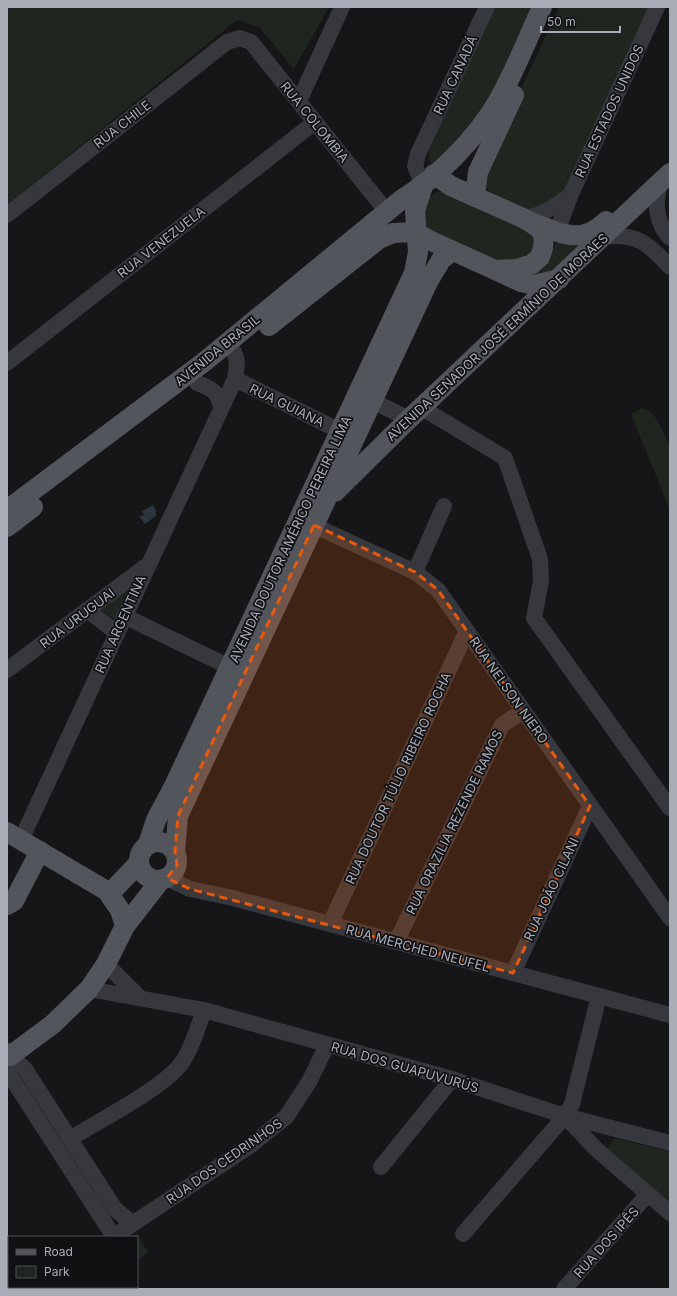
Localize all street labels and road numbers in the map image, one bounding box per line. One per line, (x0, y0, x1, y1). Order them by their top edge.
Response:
street label: RUA CANADÁ (430, 33, 480, 117)
street label: RUA ESTADOS UNIDOS (571, 42, 647, 180)
street label: RUA COLOMBIA (277, 78, 353, 166)
street label: RUA CHILE (90, 97, 154, 151)
street label: RUA VENEZUELA (114, 203, 208, 281)
street label: AVENIDA SENADOR JOSÉ ERMÍNIO DE MORAES (383, 230, 611, 444)
street label: AVENIDA BRASIL (171, 311, 263, 389)
street label: RUA GUIANA (247, 380, 327, 430)
street label: AVENIDA DOUTOR AMÉRICO PEREIRA LIMA (226, 413, 354, 665)
street label: RUA ARGENTINA (91, 572, 149, 676)
street label: RUA URUGUAI (36, 585, 118, 651)
street label: RUA NELSON NIERO (466, 634, 552, 746)
street label: RUA DOUTOR TÚLIO RIBEIRO ROCHA (342, 669, 454, 886)
street label: RUA ORAZILIA REZENDE RAMOS (402, 727, 506, 917)
street label: RUA JOÃO CILANI (520, 835, 582, 943)
street label: RUA MERCHED NEUFEL (344, 921, 492, 975)
street label: RUA DOS GUAPUVURÚS (329, 1038, 481, 1096)
street label: RUA DOS CEDRINHOS (163, 1115, 285, 1207)
street label: RUA DOS IPÊS (570, 1203, 642, 1281)

